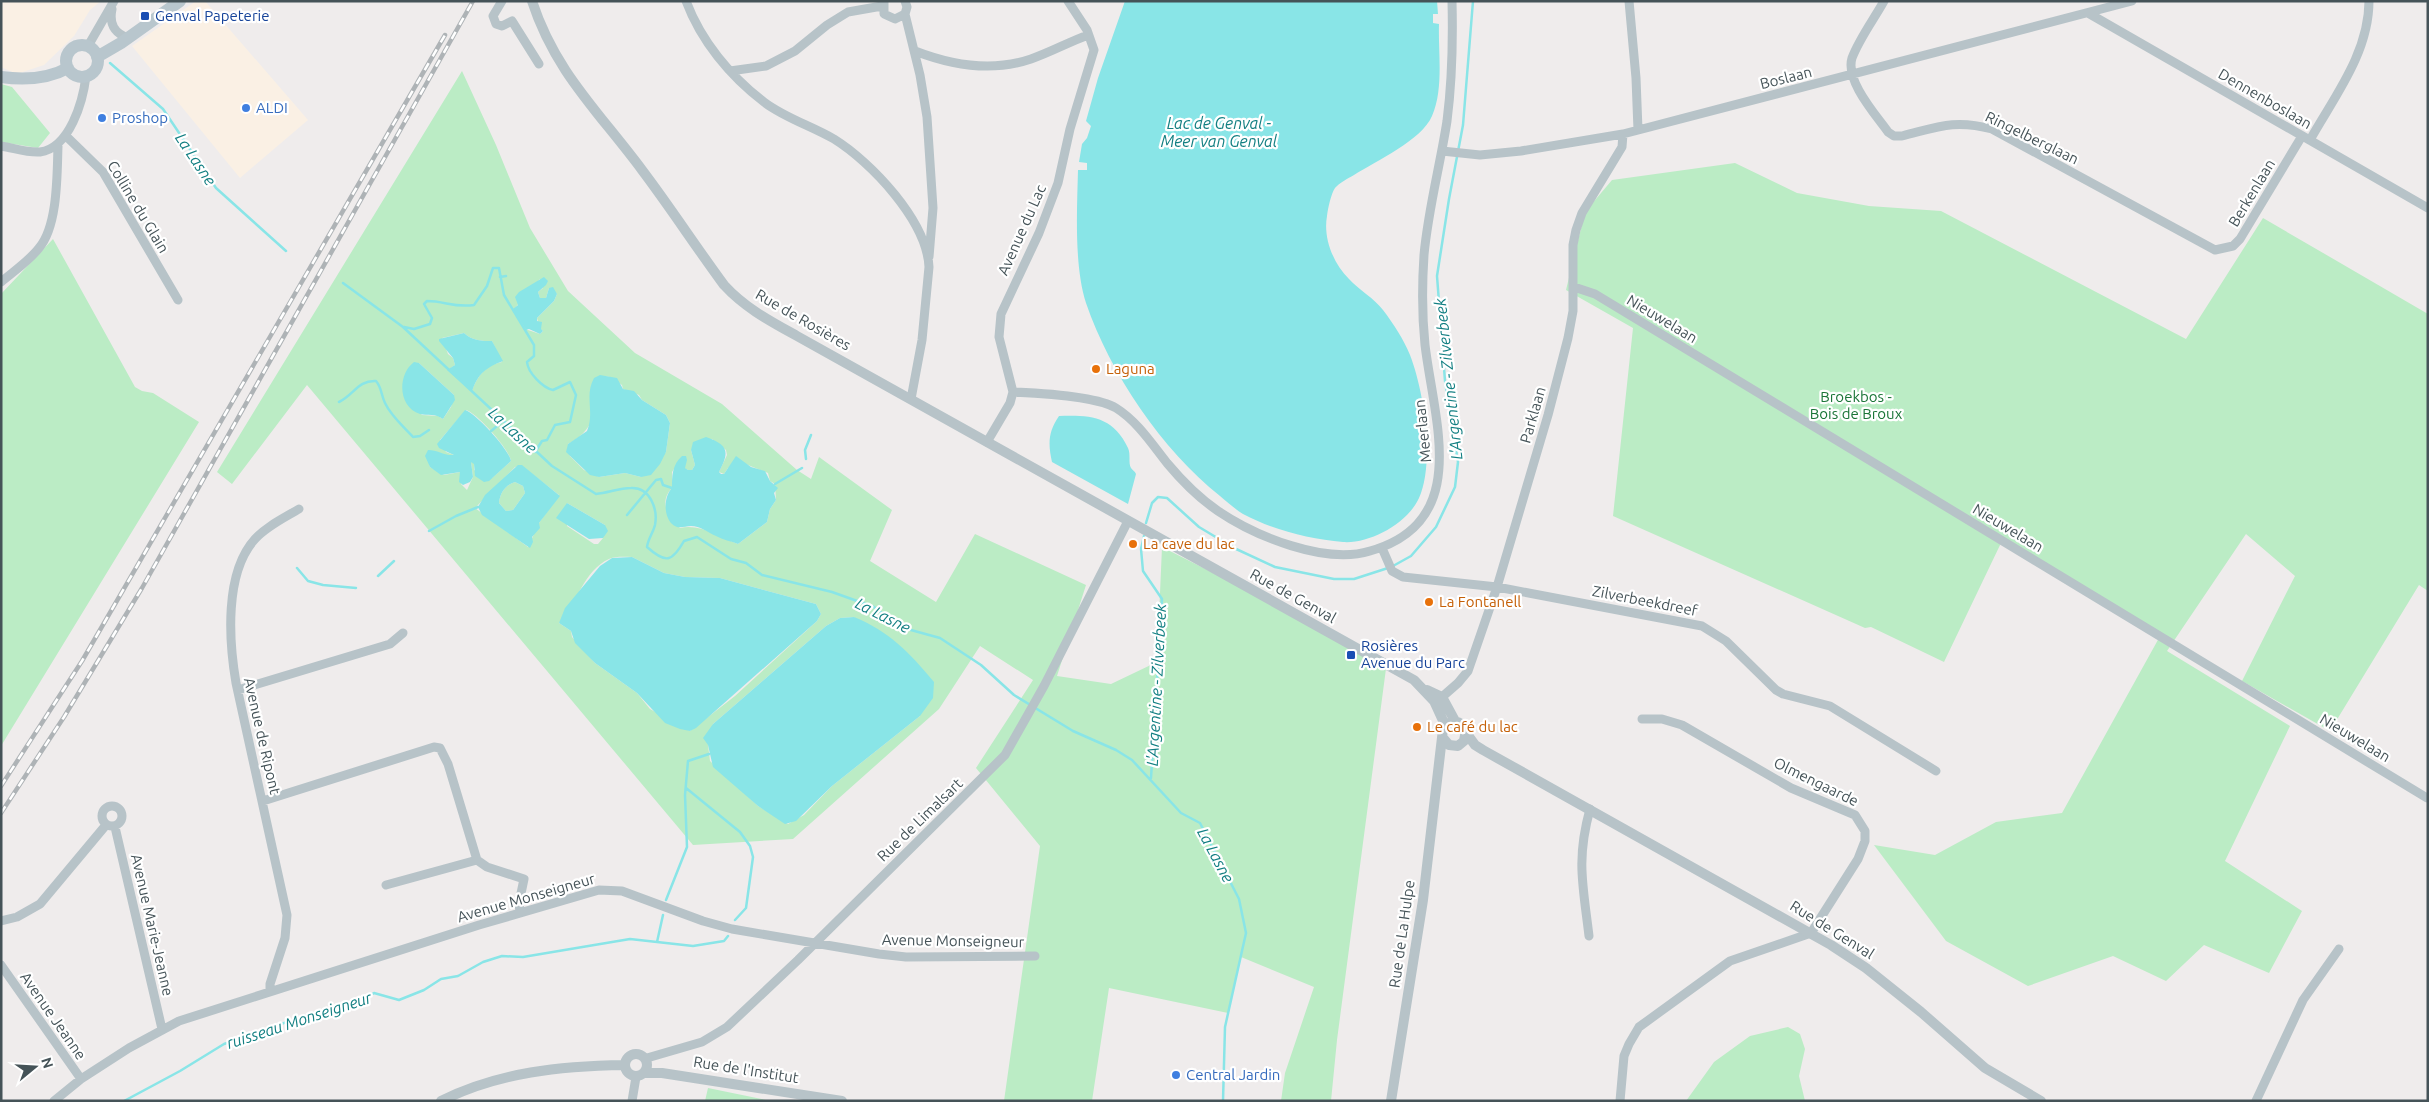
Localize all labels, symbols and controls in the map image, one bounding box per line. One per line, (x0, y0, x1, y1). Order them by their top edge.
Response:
place label: Genval Papeterie (155, 7, 270, 24)
marker: Genval Papeterie (139, 10, 151, 22)
street label: Boslaan (1758, 63, 1814, 92)
street label: Dennenboslaan (2216, 65, 2315, 132)
place label: ALDI (256, 99, 288, 116)
marker: ALDI (240, 102, 252, 114)
street label: Ringelberglaan (1983, 108, 2082, 167)
place label: Proshop (112, 109, 168, 126)
marker: Proshop (96, 112, 108, 124)
water label: Lac de Genval - Meer van Genval (1161, 114, 1278, 150)
water label: La Lasne (172, 129, 220, 189)
street label: Berkenlaan (2225, 156, 2278, 230)
street label: Colline du Glain (104, 158, 173, 256)
street label: Avenue du Lac (994, 182, 1049, 278)
street label: Rue de Rosières (753, 285, 854, 354)
street label: Nieuwelaan (1624, 291, 1701, 346)
water label: L'Argentine - Zilverbeek (1430, 296, 1465, 461)
place label: Laguna (1106, 360, 1155, 377)
marker: Laguna (1090, 363, 1102, 375)
street label: Parklaan (1516, 385, 1549, 445)
park label: Broekbos - Bois de Broux (1810, 388, 1903, 422)
street label: Meerlaan (1411, 399, 1434, 463)
water label: La Lasne (485, 403, 541, 457)
street label: Nieuwelaan (1970, 500, 2047, 555)
place label: La cave du lac (1143, 535, 1235, 552)
marker: La cave du lac (1127, 538, 1139, 550)
street label: Rue de Genval (1247, 565, 1339, 626)
street label: Zilverbeekdreef (1591, 582, 1699, 619)
place label: La Fontanell (1439, 593, 1521, 610)
water label: La Lasne (853, 594, 913, 636)
marker: La Fontanell (1423, 596, 1435, 608)
water label: L'Argentine - Zilverbeek (1143, 603, 1169, 767)
place label: Rosières Avenue du Parc (1361, 637, 1465, 671)
marker: Rosières Avenue du Parc (1345, 649, 1357, 661)
street label: Avenue de Ripont (241, 676, 284, 796)
street label: Nieuwelaan (2317, 710, 2394, 765)
place label: Le café du lac (1427, 718, 1518, 735)
marker: Le café du lac (1411, 721, 1423, 733)
street label: Olmengaarde (1771, 754, 1861, 809)
street label: Rue de Limalsart (874, 775, 966, 865)
water label: La Lasne (1194, 825, 1238, 885)
street label: Avenue Marie-Jeanne (128, 852, 177, 998)
street label: Avenue Monseigneur (455, 870, 597, 925)
street label: Rue de La Hulpe (1386, 879, 1418, 989)
street label: Rue de Genval (1787, 897, 1877, 962)
street label: Avenue Monseigneur (882, 931, 1025, 950)
street label: Avenue Jeanne (17, 969, 90, 1063)
water label: ruisseau Monseigneur (224, 988, 375, 1052)
north arrow (10, 1042, 60, 1092)
street label: Rue de l'Institut (692, 1053, 800, 1086)
text: N (38, 1056, 57, 1070)
place label: Central Jardin (1186, 1066, 1280, 1083)
marker: Central Jardin (1170, 1069, 1182, 1081)

